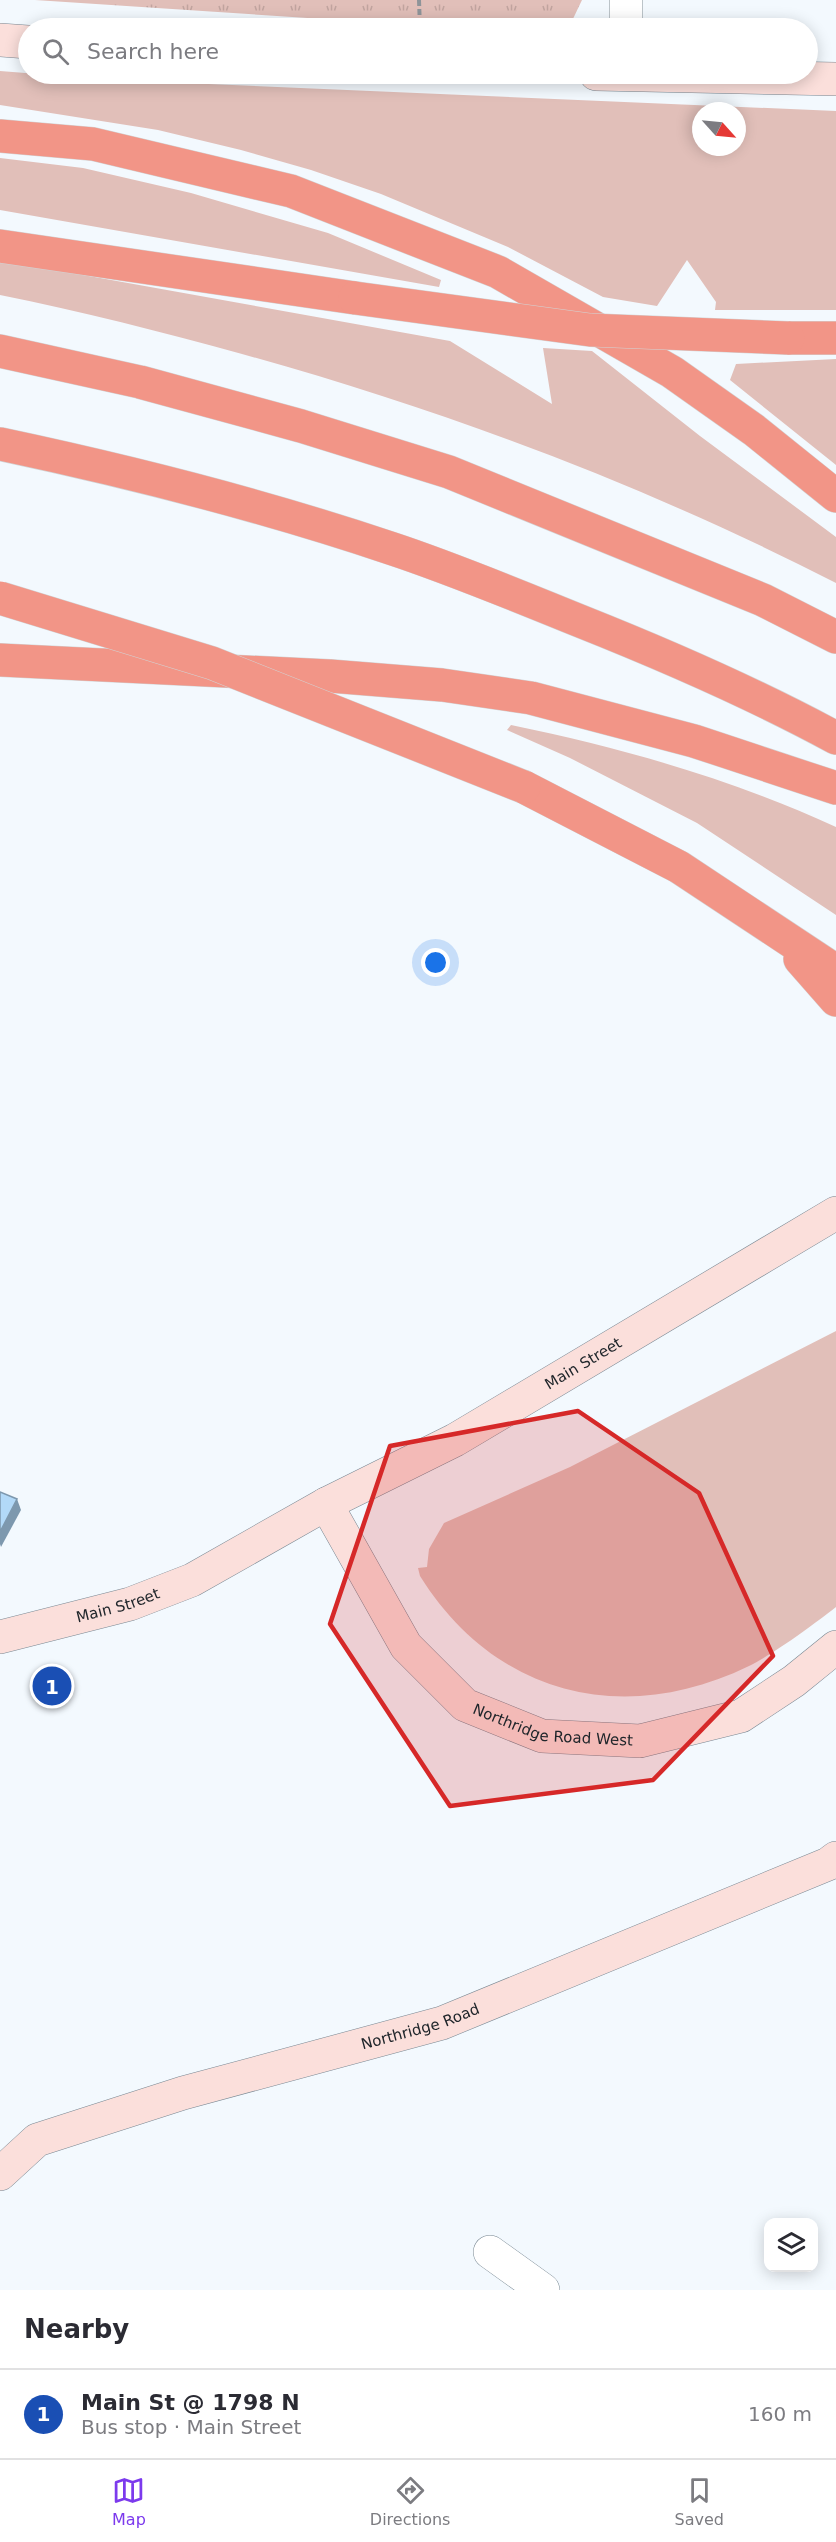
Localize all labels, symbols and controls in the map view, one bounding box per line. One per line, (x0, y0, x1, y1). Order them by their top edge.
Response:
search box (18, 18, 818, 84)
icon: search (39, 35, 72, 68)
text: Search here (87, 39, 219, 64)
north arrow (692, 102, 746, 156)
your location (421, 948, 450, 977)
street label: Main Street (542, 1334, 625, 1393)
street label: Main Street (74, 1584, 162, 1626)
pin: 1 (32, 1664, 72, 1708)
street label: Northridge Road West (470, 1700, 633, 1750)
street label: Northridge Road (359, 2000, 482, 2053)
map controls (764, 2218, 818, 2272)
button: layers (764, 2218, 818, 2272)
text: Nearby (24, 2314, 129, 2344)
text: Main St @ 1798 N (81, 2390, 300, 2415)
text: 1 (37, 2402, 50, 2426)
text: 160 m (748, 2402, 812, 2426)
text: Bus stop · Main Street (81, 2415, 301, 2439)
tab: Map (112, 2474, 146, 2529)
tab: Directions (370, 2474, 450, 2529)
tab: Saved (675, 2474, 724, 2529)

